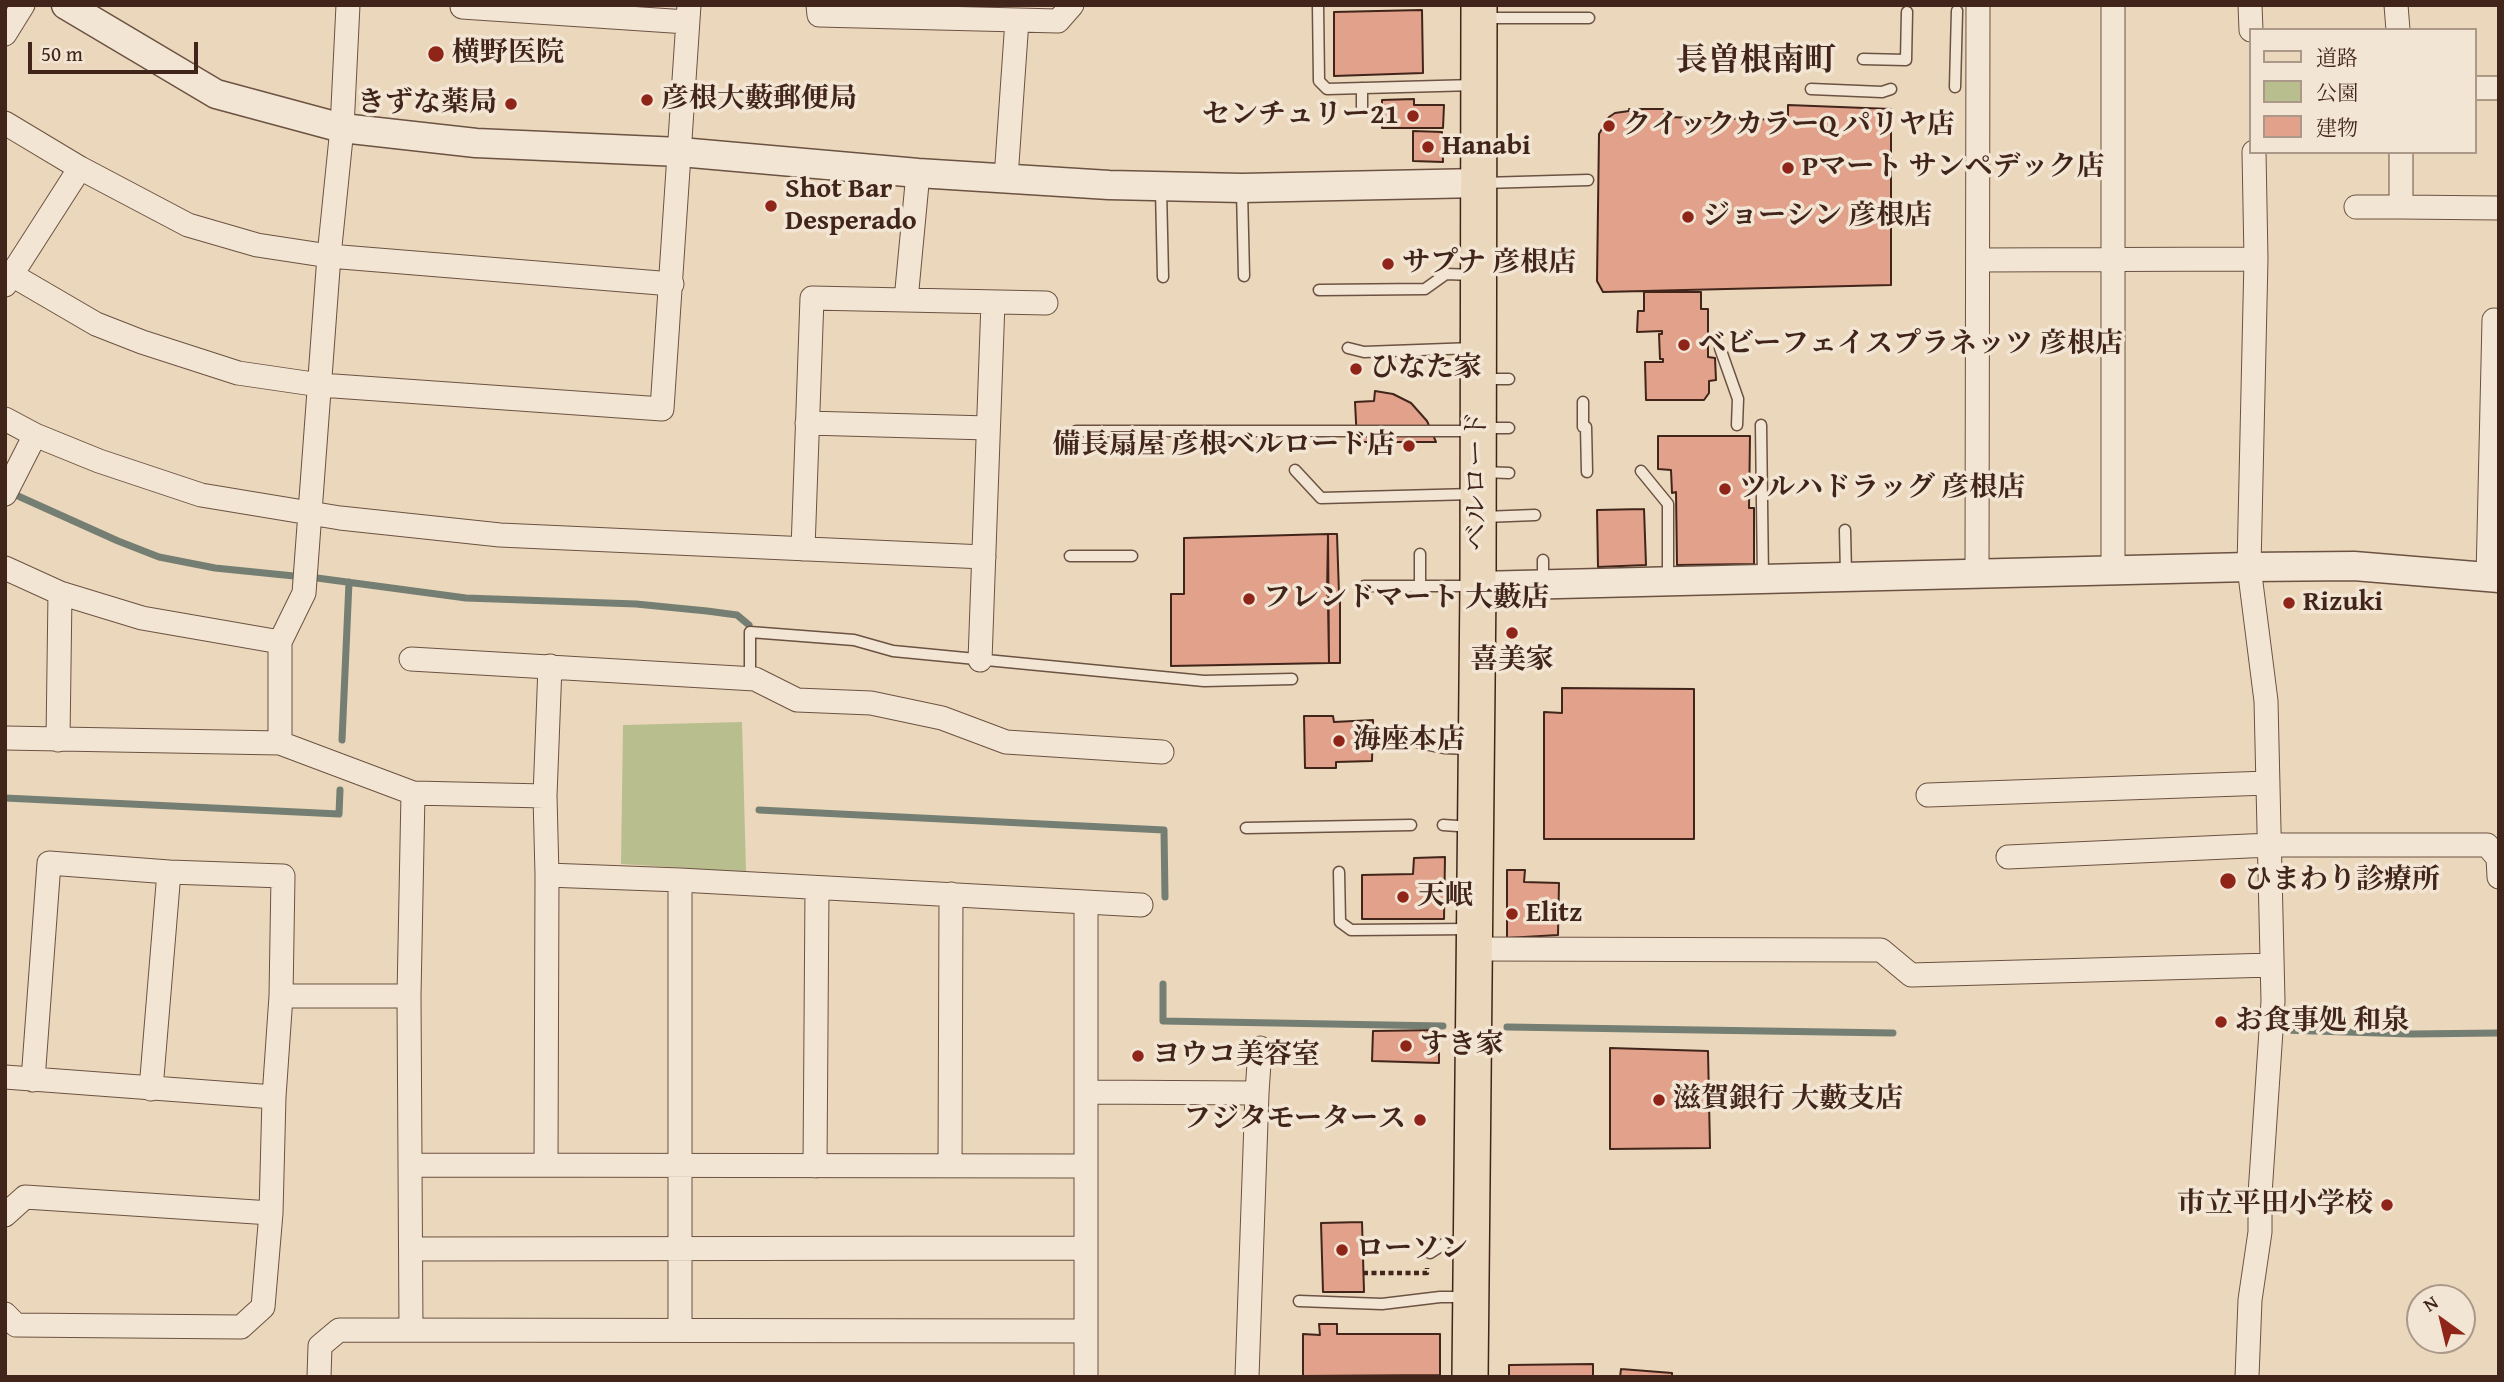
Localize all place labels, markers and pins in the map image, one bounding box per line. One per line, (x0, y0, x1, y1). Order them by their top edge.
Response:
place label: 横野医院 (452, 37, 564, 71)
marker: 横野医院 (426, 44, 446, 64)
place label: 彦根大藪郵便局 (661, 83, 857, 117)
place label: きずな薬局 (357, 87, 497, 121)
marker: 彦根大藪郵便局 (639, 92, 655, 108)
marker: きずな薬局 (503, 96, 519, 112)
place label: センチュリー21 (1202, 99, 1399, 133)
marker: センチュリー21 (1405, 108, 1421, 124)
place label: クイックカラーQ パリヤ店 (1623, 109, 1955, 143)
marker: クイックカラーQ パリヤ店 (1601, 118, 1617, 134)
place label: Hanabi (1442, 130, 1531, 164)
marker: Hanabi (1420, 139, 1436, 155)
place label: Pマート サンペデック店 (1802, 151, 2104, 185)
marker: Pマート サンペデック店 (1780, 160, 1796, 176)
place label: Shot Bar Desperado (785, 173, 917, 239)
marker: Shot Bar Desperado (763, 198, 779, 214)
place label: ジョーシン 彦根店 (1702, 200, 1932, 234)
marker: ジョーシン 彦根店 (1680, 209, 1696, 225)
place label: サプナ 彦根店 (1402, 247, 1576, 281)
marker: サプナ 彦根店 (1380, 256, 1396, 272)
place label: ベビーフェイスプラネッツ 彦根店 (1698, 328, 2123, 362)
marker: ベビーフェイスプラネッツ 彦根店 (1676, 337, 1692, 353)
place label: ひなた家 (1370, 352, 1482, 386)
marker: ひなた家 (1348, 361, 1364, 377)
place label: 備長扇屋 彦根ベルロード店 (1053, 429, 1395, 463)
marker: 備長扇屋 彦根ベルロード店 (1401, 438, 1417, 454)
place label: ツルハドラッグ 彦根店 (1739, 472, 2025, 506)
marker: ツルハドラッグ 彦根店 (1717, 481, 1733, 497)
place label: フレンドマート 大藪店 (1263, 582, 1549, 616)
place label: Rizuki (2303, 586, 2383, 620)
marker: フレンドマート 大藪店 (1241, 591, 1257, 607)
marker: Rizuki (2281, 595, 2297, 611)
marker: 喜美家 (1504, 625, 1520, 641)
place label: 喜美家 (1470, 644, 1554, 678)
place label: 海座本店 (1353, 724, 1465, 758)
marker: 海座本店 (1331, 733, 1347, 749)
place label: ひまわり診療所 (2244, 864, 2440, 898)
marker: ひまわり診療所 (2218, 871, 2238, 891)
place label: 天岷 (1417, 880, 1473, 914)
marker: 天岷 (1395, 889, 1411, 905)
place label: Elitz (1526, 897, 1582, 931)
marker: Elitz (1504, 906, 1520, 922)
place label: お食事処 和泉 (2235, 1005, 2409, 1039)
marker: お食事処 和泉 (2213, 1014, 2229, 1030)
place label: すき家 (1420, 1029, 1504, 1063)
marker: すき家 (1398, 1038, 1414, 1054)
place label: ヨウコ美容室 (1152, 1039, 1320, 1073)
marker: ヨウコ美容室 (1130, 1048, 1146, 1064)
place label: 滋賀銀行 大藪支店 (1673, 1083, 1903, 1117)
marker: 滋賀銀行 大藪支店 (1651, 1092, 1667, 1108)
place label: フジタモータース (1183, 1103, 1406, 1137)
marker: フジタモータース (1412, 1112, 1428, 1128)
place label: 市立平田小学校 (2177, 1188, 2373, 1222)
marker: 市立平田小学校 (2379, 1197, 2395, 1213)
place label: ローソン (1356, 1233, 1468, 1267)
marker: ローソン (1334, 1242, 1350, 1258)

